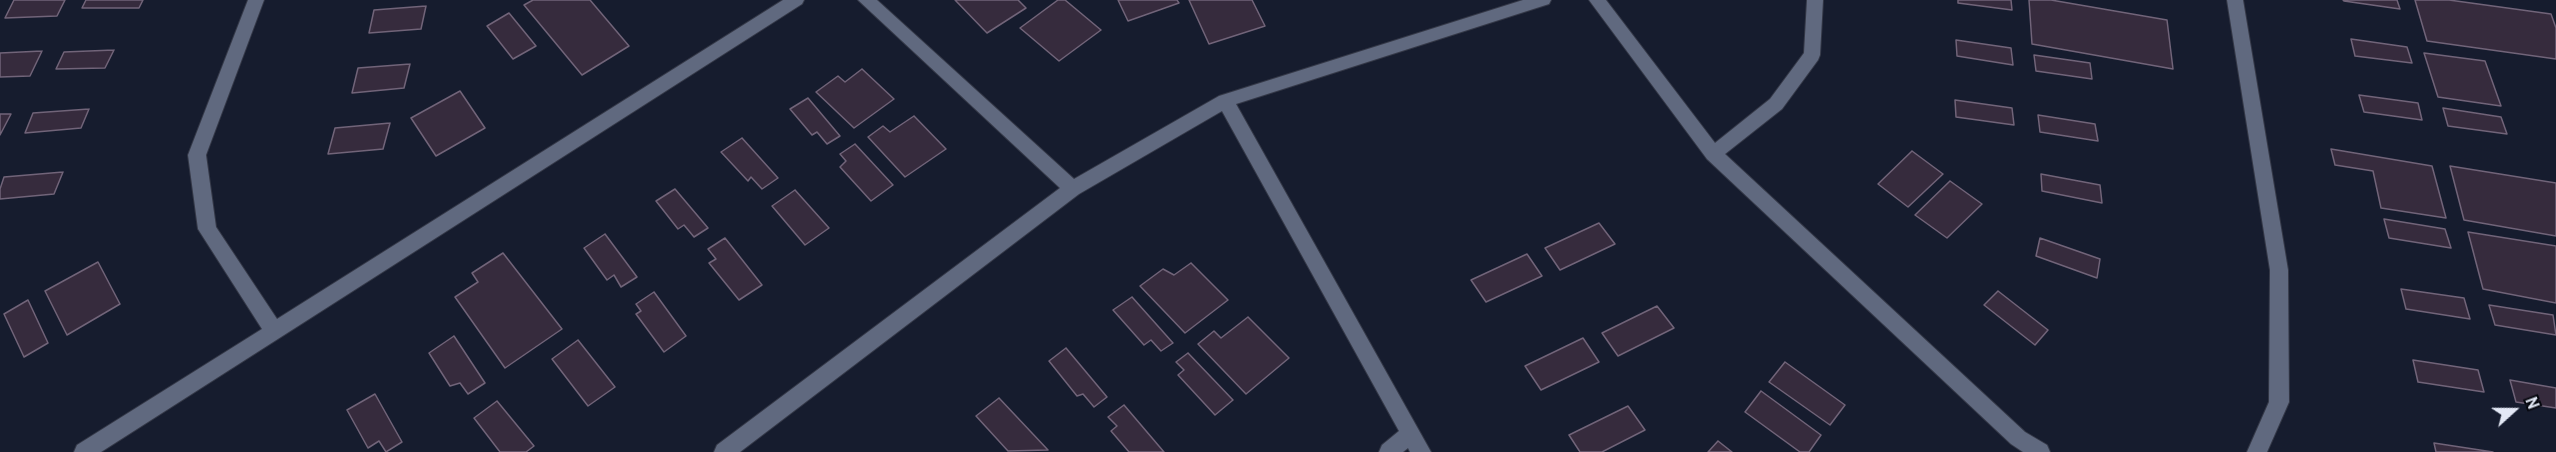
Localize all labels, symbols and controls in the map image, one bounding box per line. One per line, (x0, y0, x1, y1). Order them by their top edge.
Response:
north arrow (2484, 380, 2544, 440)
text: N (2519, 395, 2542, 413)

